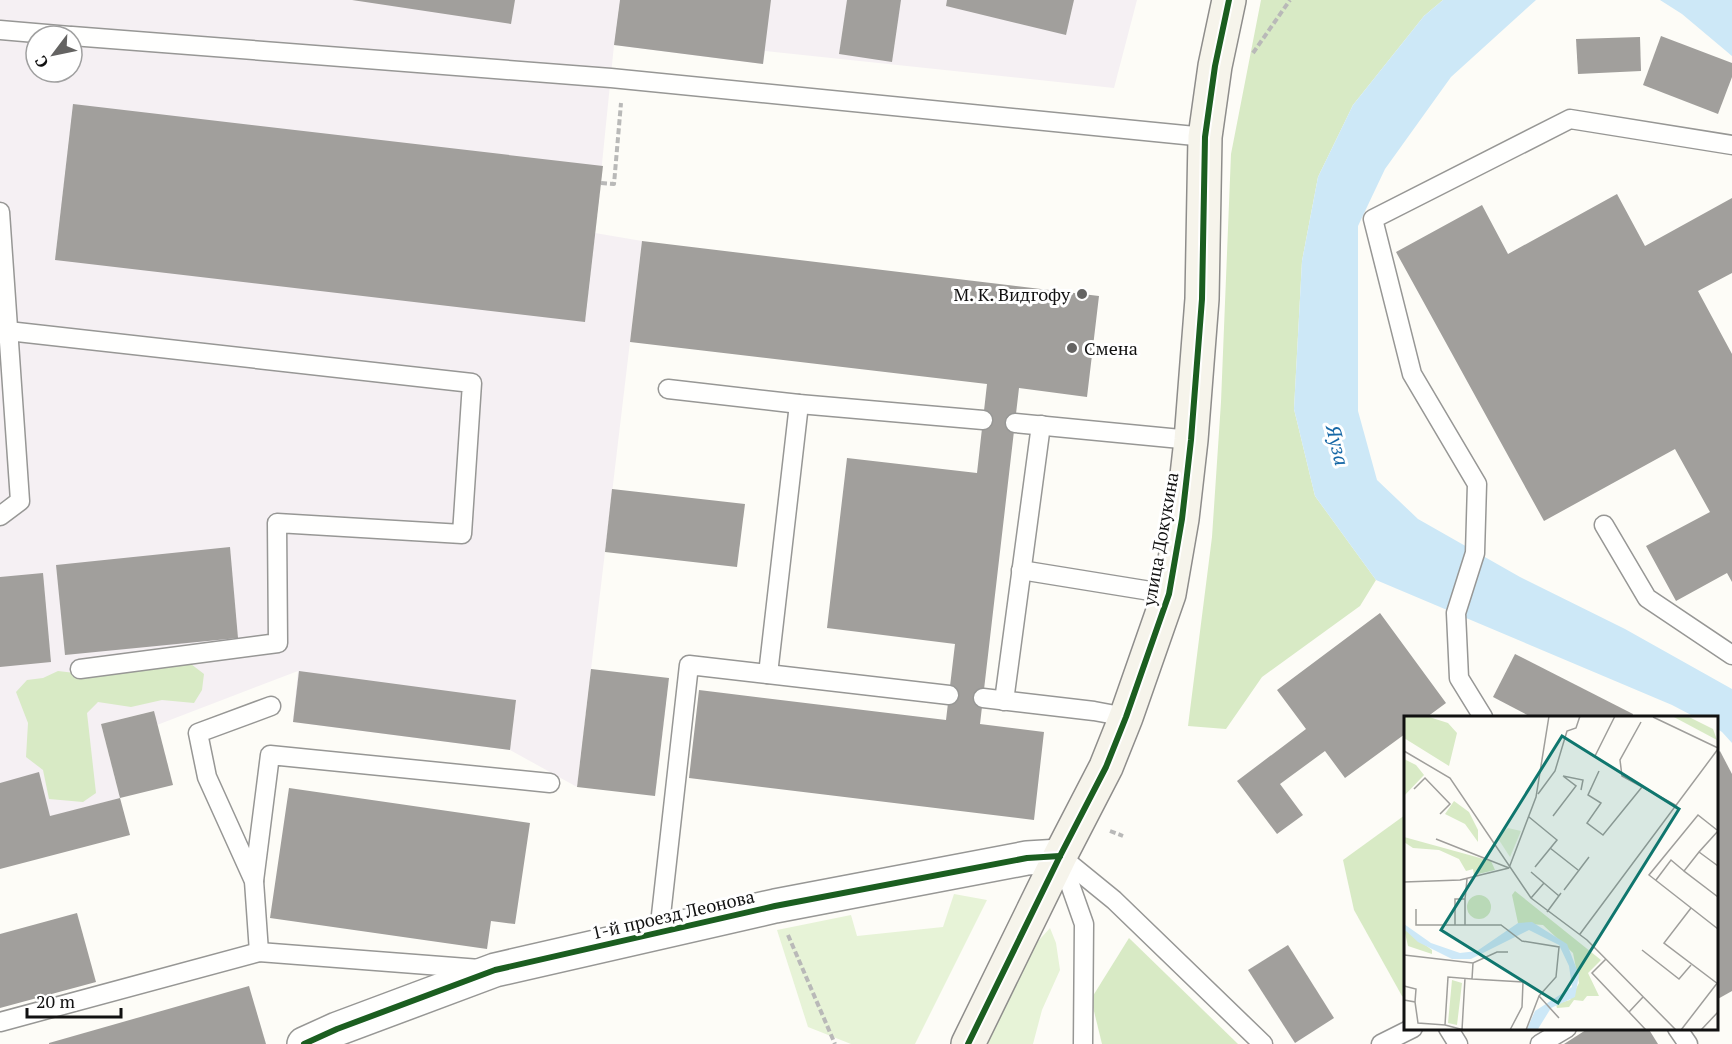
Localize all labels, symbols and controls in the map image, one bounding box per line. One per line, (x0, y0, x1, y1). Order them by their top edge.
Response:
north arrow (24, 24, 84, 84)
text: С (29, 52, 53, 72)
place label: М. К. Видгофу (953, 282, 1071, 306)
marker: М. К. Видгофу (1075, 287, 1089, 301)
place label: Смена (1084, 336, 1138, 360)
marker: Смена (1065, 341, 1079, 355)
water label: Яуза (1319, 420, 1356, 468)
street label: улица Докукина (1136, 470, 1184, 609)
inset map (1404, 716, 1717, 1029)
street label: 1-й проезд Леонова (589, 884, 757, 944)
scale bar (27, 981, 122, 1019)
text: 20 m (36, 989, 76, 1013)

